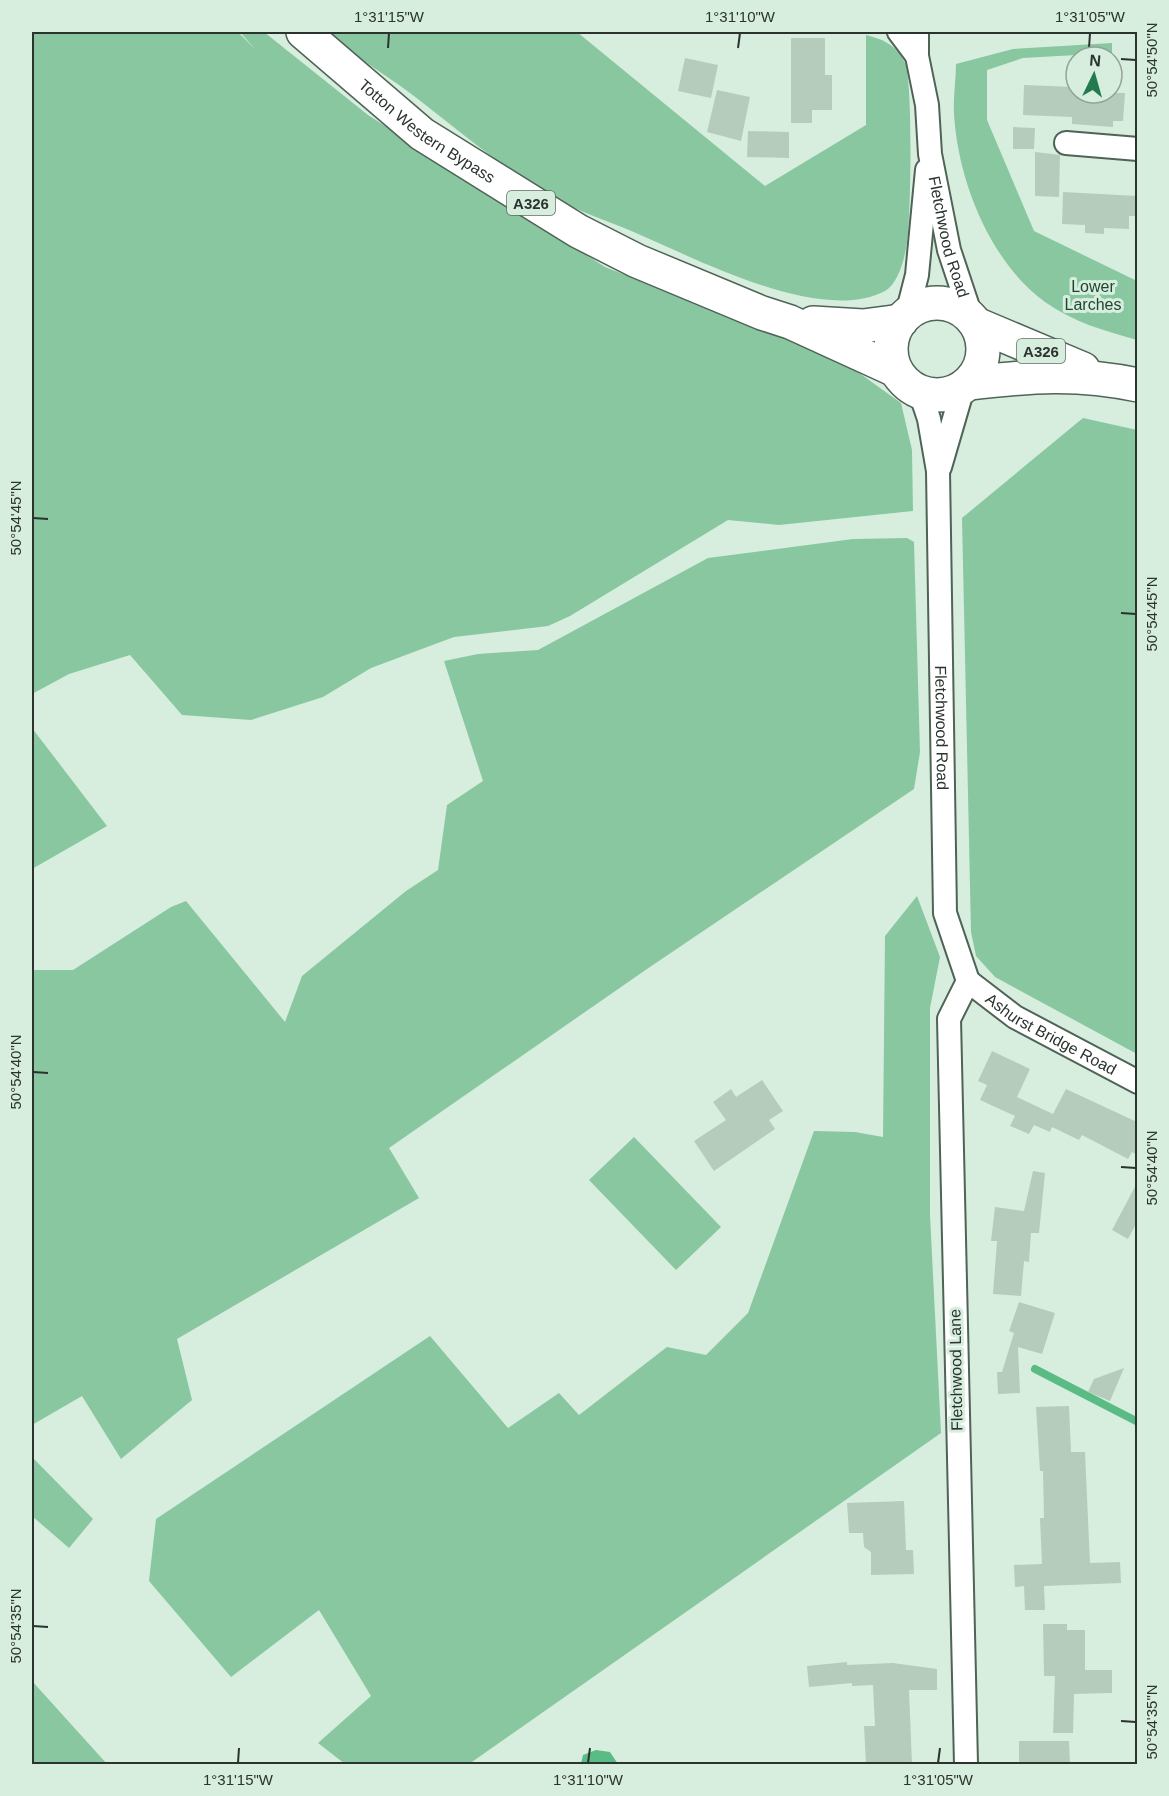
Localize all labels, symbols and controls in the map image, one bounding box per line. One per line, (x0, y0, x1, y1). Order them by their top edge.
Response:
text: 1°31'15"W (354, 8, 425, 25)
text: 1°31'10"W (705, 8, 776, 25)
text: 1°31'05"W (1055, 8, 1126, 25)
text: 50°54'50"N (1143, 22, 1160, 98)
north arrow (1064, 45, 1124, 105)
text: N (1089, 52, 1102, 70)
street label: Totton Western Bypass (356, 76, 498, 186)
street label: Fletchwood Road (926, 175, 973, 300)
road number: A326 (507, 191, 555, 215)
park label: Lower Larches (1065, 278, 1121, 313)
road number: A326 (1017, 339, 1065, 363)
text: 50°54'45"N (7, 480, 24, 556)
text: 50°54'45"N (1143, 576, 1160, 652)
street label: Fletchwood Road (933, 665, 952, 790)
street label: Ashurst Bridge Road (983, 990, 1119, 1078)
text: 50°54'40"N (7, 1034, 24, 1110)
text: 50°54'40"N (1143, 1130, 1160, 1206)
street label: Fletchwood Lane (946, 1309, 966, 1431)
text: 50°54'35"N (7, 1588, 24, 1664)
text: 50°54'35"N (1143, 1684, 1160, 1760)
text: 1°31'15"W (203, 1771, 274, 1788)
text: 1°31'10"W (553, 1771, 624, 1788)
text: 1°31'05"W (903, 1771, 974, 1788)

